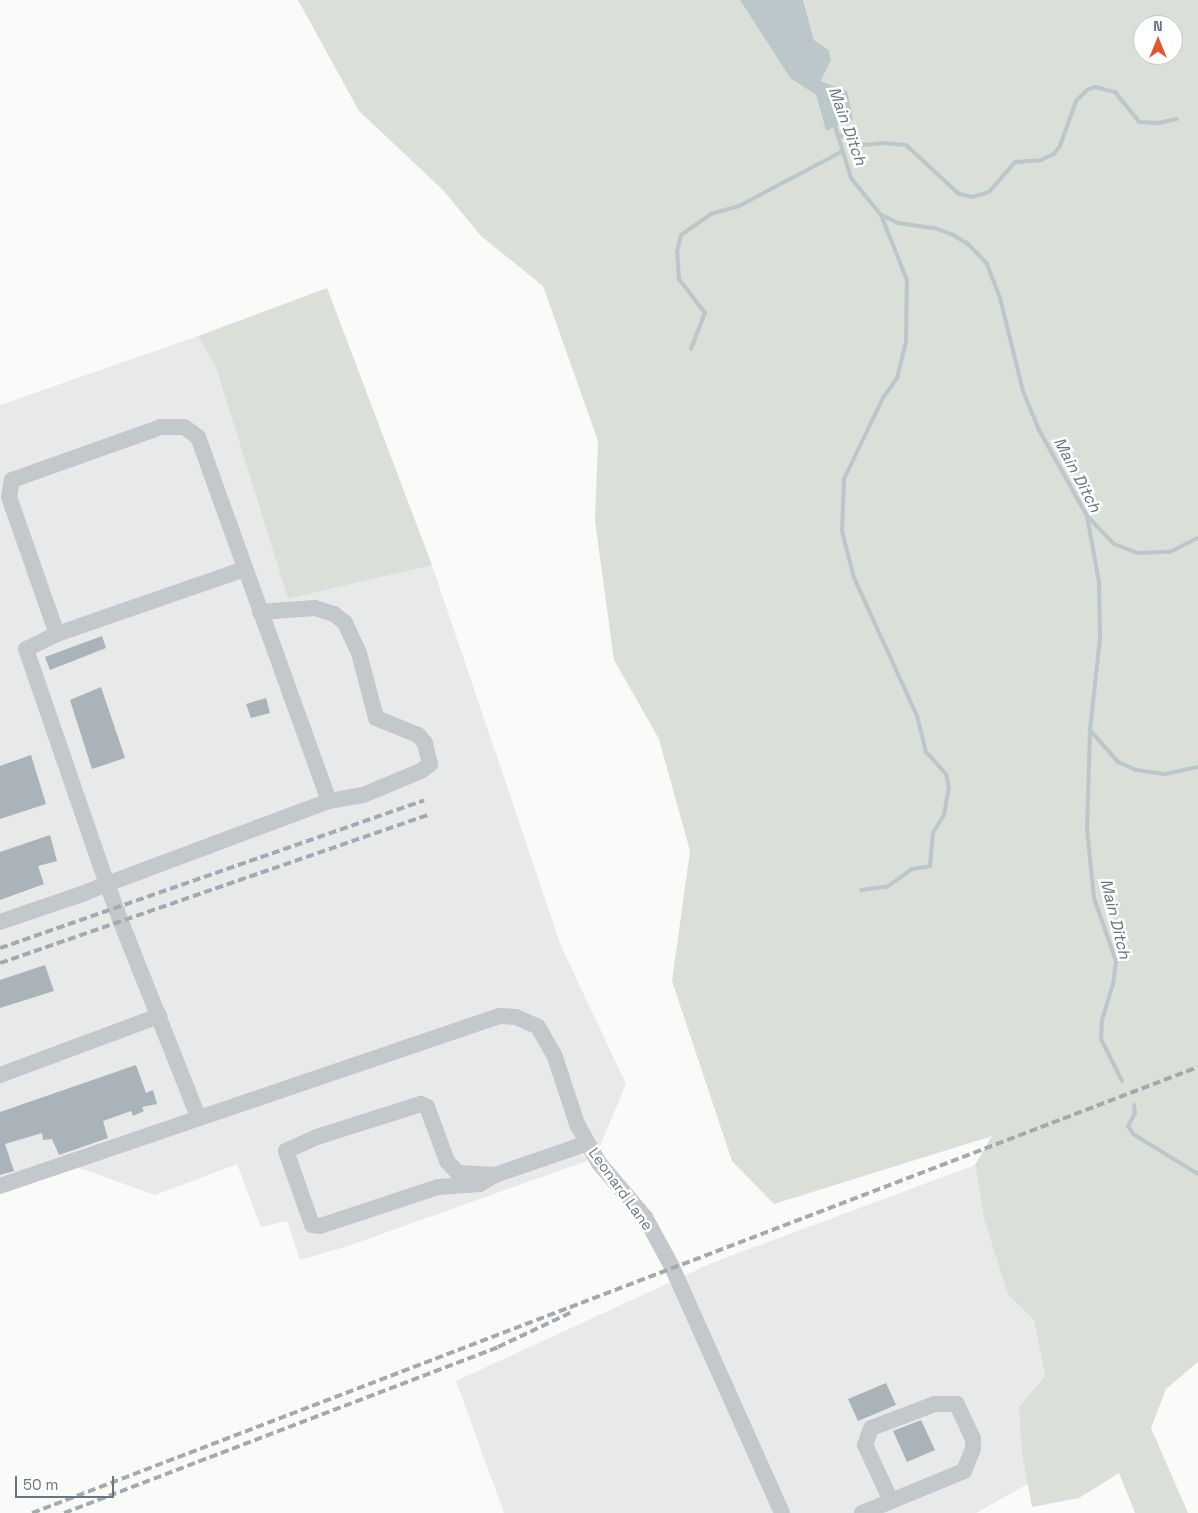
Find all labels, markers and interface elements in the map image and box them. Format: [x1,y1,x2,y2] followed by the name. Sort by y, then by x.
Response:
[1133,15,1183,65] north arrow
[1153,17,1163,35] text: N
[824,84,870,168] water label: Main Ditch
[1049,434,1105,516] water label: Main Ditch
[1096,877,1134,961] water label: Main Ditch
[585,1144,657,1234] street label: Leonard Lane
[18,1466,116,1498] scale bar
[23,1475,58,1494] text: 50 m

